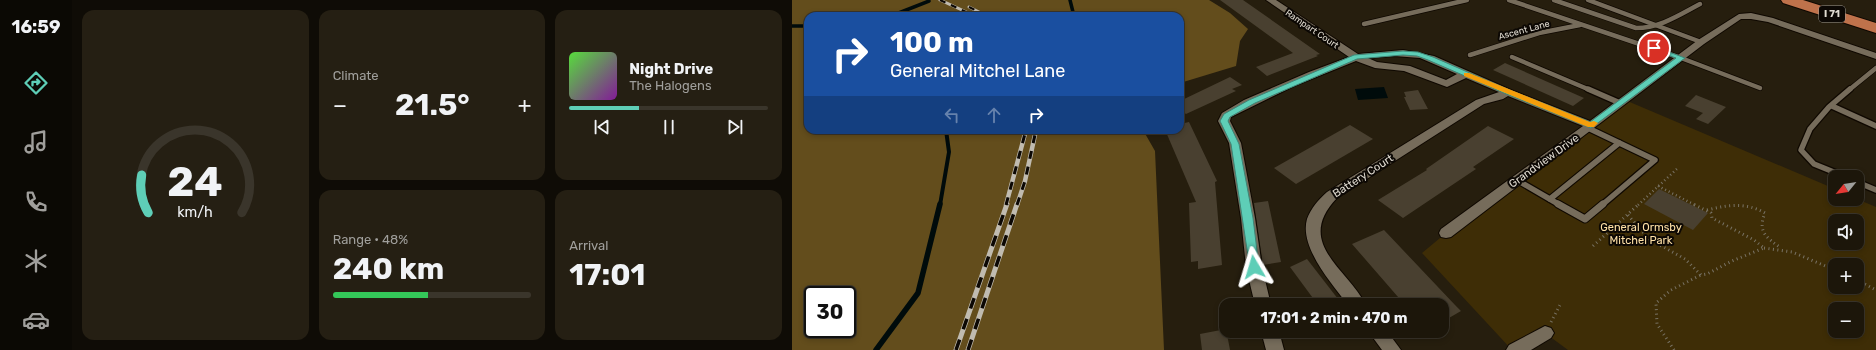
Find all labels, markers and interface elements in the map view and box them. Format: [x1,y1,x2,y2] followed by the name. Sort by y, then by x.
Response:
[1819,6,1845,22] road number: I 71
[1284,8,1341,51] street label: Rampart Court
[11,16,61,38] text: 16:59
[1497,18,1551,42] street label: Ascent Lane
[890,26,974,59] text: 100 m
[824,28,876,80] icon: right
[1637,31,1671,65] pin
[1643,37,1665,59] icon: arrive
[629,60,713,78] text: Night Drive
[890,60,1065,82] text: General Mitchel Lane
[333,68,379,83] text: Climate
[22,69,50,97] icon: directions
[629,78,712,93] text: The Halogens
[395,87,470,123] text: 21.5°
[333,92,347,119] text: −
[518,92,531,119] text: +
[941,104,963,126] icon: left
[983,104,1005,126] icon: ahead
[1025,104,1047,126] icon: right
[591,116,613,138] icon: previous
[658,116,680,138] icon: pause
[724,116,746,138] icon: next
[22,128,50,156] icon: music
[1506,131,1582,191] street label: Grandview Drive
[1330,151,1396,200] street label: Battery Court
[168,157,223,206] text: 24
[1828,170,1864,206] north arrow
[1828,170,1864,338] map controls
[22,188,50,216] icon: phone
[177,204,213,221] text: km/h
[1828,214,1864,250] button: sound
[1600,221,1682,247] park label: General Ormsby Mitchel Park
[333,232,408,247] text: Range · 48%
[569,238,608,253] text: Arrival
[1233,246,1275,288] position arrow
[22,247,50,275] icon: climate
[333,251,444,287] text: 240 km
[569,257,646,293] text: 17:01
[1828,258,1864,294] button: +
[804,286,856,338] speed limit sign: 30
[1828,302,1864,338] button: −
[22,306,50,334] icon: car
[1261,309,1408,327] text: 17:01 · 2 min · 470 m

